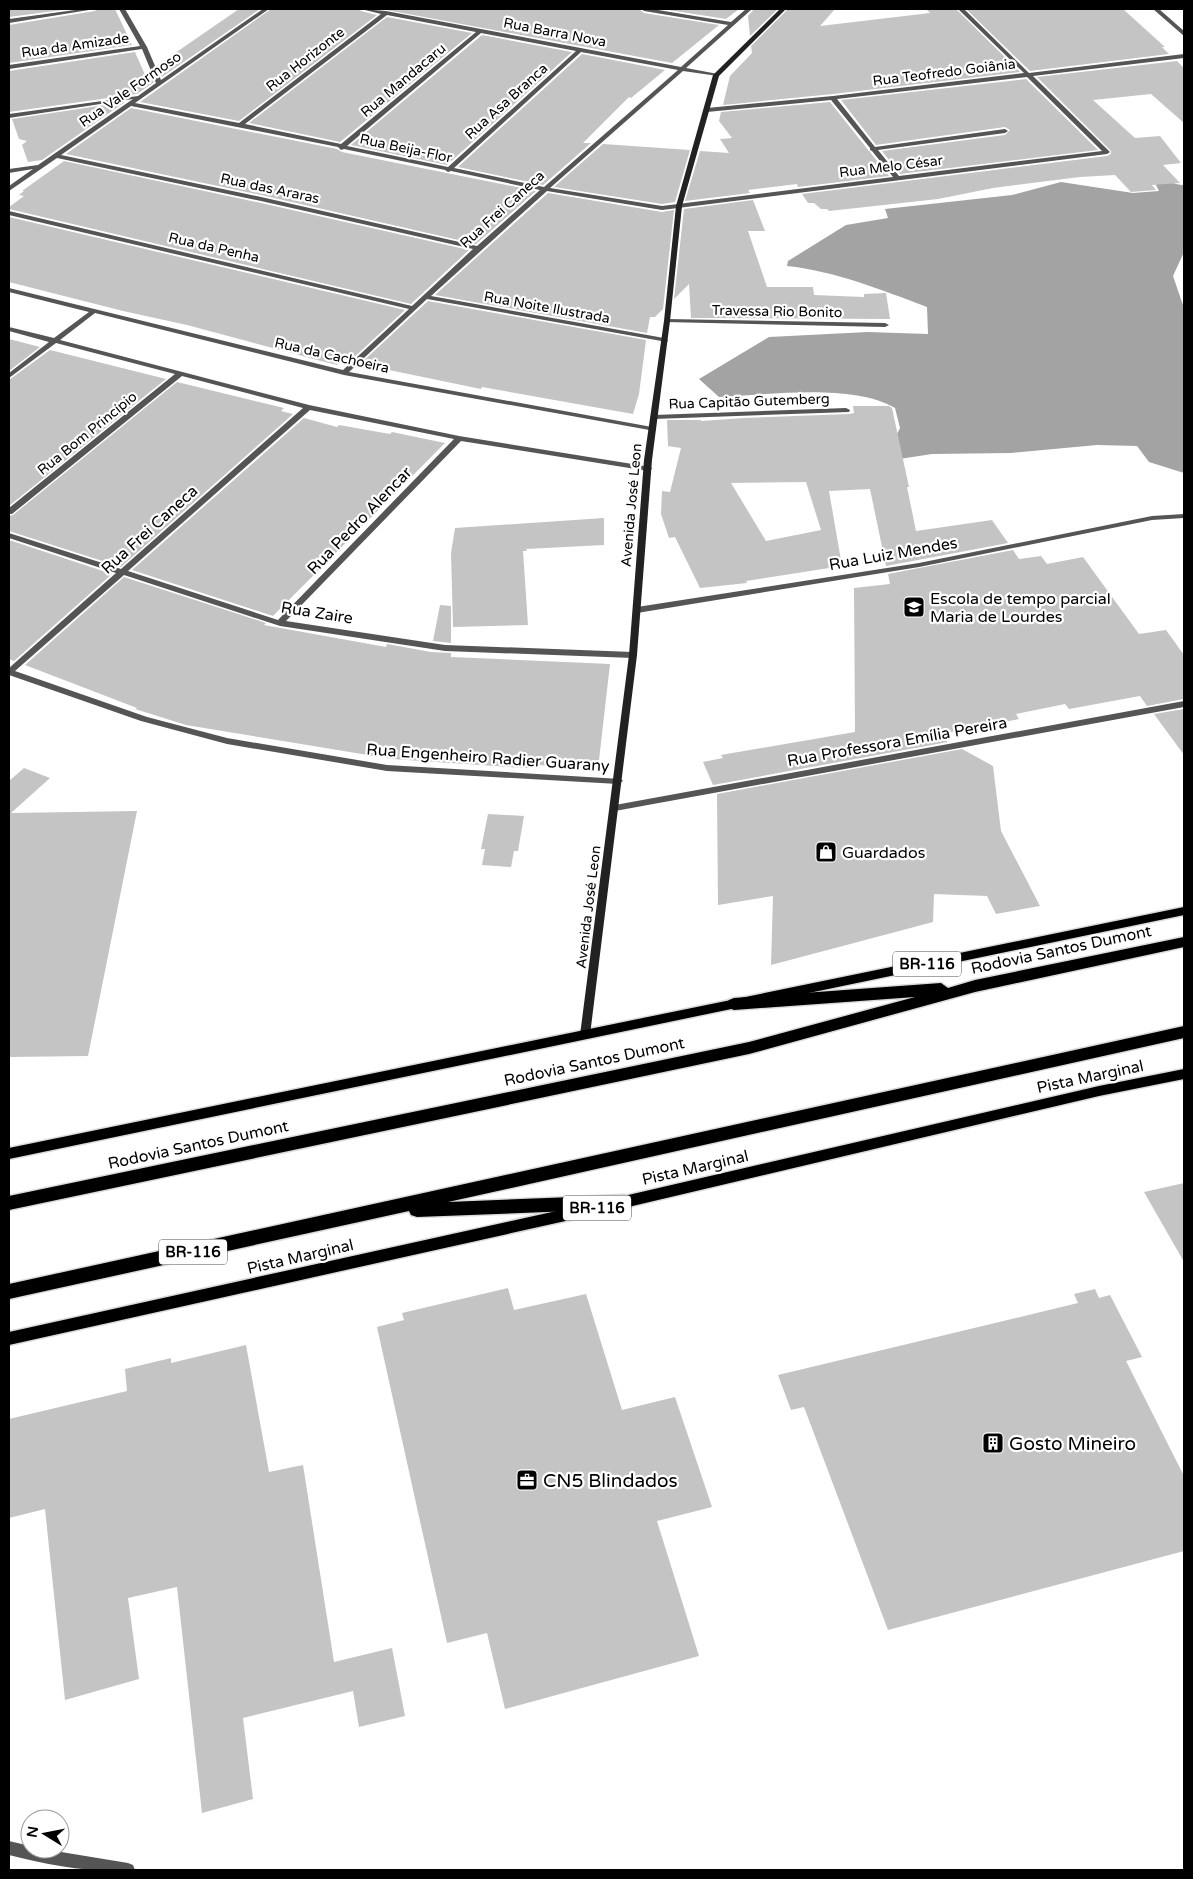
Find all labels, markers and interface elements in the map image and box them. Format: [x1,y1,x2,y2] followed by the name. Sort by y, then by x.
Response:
[502,14,608,51] street label: Rua Barra Nova
[263,23,348,95] street label: Rua Horizonte
[20,30,130,61] street label: Rua da Amizade
[357,40,449,121] street label: Rua Mandacaru
[76,48,184,131] street label: Rua Vale Formoso
[872,55,1016,90] street label: Rua Teofredo Goiânia
[461,60,551,143] street label: Rua Asa Branca
[358,130,454,167] street label: Rua Beija-Flor
[838,152,944,181] street label: Rua Melo César
[457,167,548,252] street label: Rua Frei Caneca
[219,170,321,207] street label: Rua das Araras
[167,229,261,266] street label: Rua da Penha
[483,288,611,327] street label: Rua Noite Ilustrada
[712,302,842,321] street label: Travessa Rio Bonito
[273,334,391,377] street label: Rua da Cachoeira
[34,388,140,479] street label: Rua Bom Princípio
[668,390,830,413] street label: Rua Capitão Gutemberg
[618,443,645,567] street label: Avenida José Leon
[303,462,417,579] street label: Rua Pedro Alencar
[97,481,202,578] street label: Rua Frei Caneca
[827,533,959,575] street label: Rua Luiz Mendes
[930,589,1111,627] place label: Escola de tempo parcial Maria de Lourdes
[902,595,926,619] school or university icon: Escola de tempo parcial Maria de Lourdes
[280,597,354,629] street label: Rua Zaire
[786,713,1009,771] street label: Rua Professora Emília Pereira
[366,740,611,776] street label: Rua Engenheiro Radier Guarany
[814,840,838,864] shop icon: Guardados
[842,843,925,863] place label: Guardados
[573,845,604,970] street label: Avenida José Leon
[969,921,1153,979] street label: Rodovia Santos Dumont
[893,952,961,976] road number: BR-116
[502,1033,686,1091] street label: Rodovia Santos Dumont
[1035,1056,1145,1098] street label: Pista Marginal
[106,1116,290,1174] street label: Rodovia Santos Dumont
[640,1146,750,1190] street label: Pista Marginal
[563,1196,631,1220] road number: BR-116
[245,1235,355,1279] street label: Pista Marginal
[159,1240,227,1264] road number: BR-116
[981,1431,1005,1455] building icon: Gosto Mineiro
[1009,1433,1136,1455] place label: Gosto Mineiro
[515,1468,539,1492] office icon: CN5 Blindados
[543,1470,678,1492] place label: CN5 Blindados
[20,1809,70,1859] north arrow
[23,1825,42,1839] text: N

